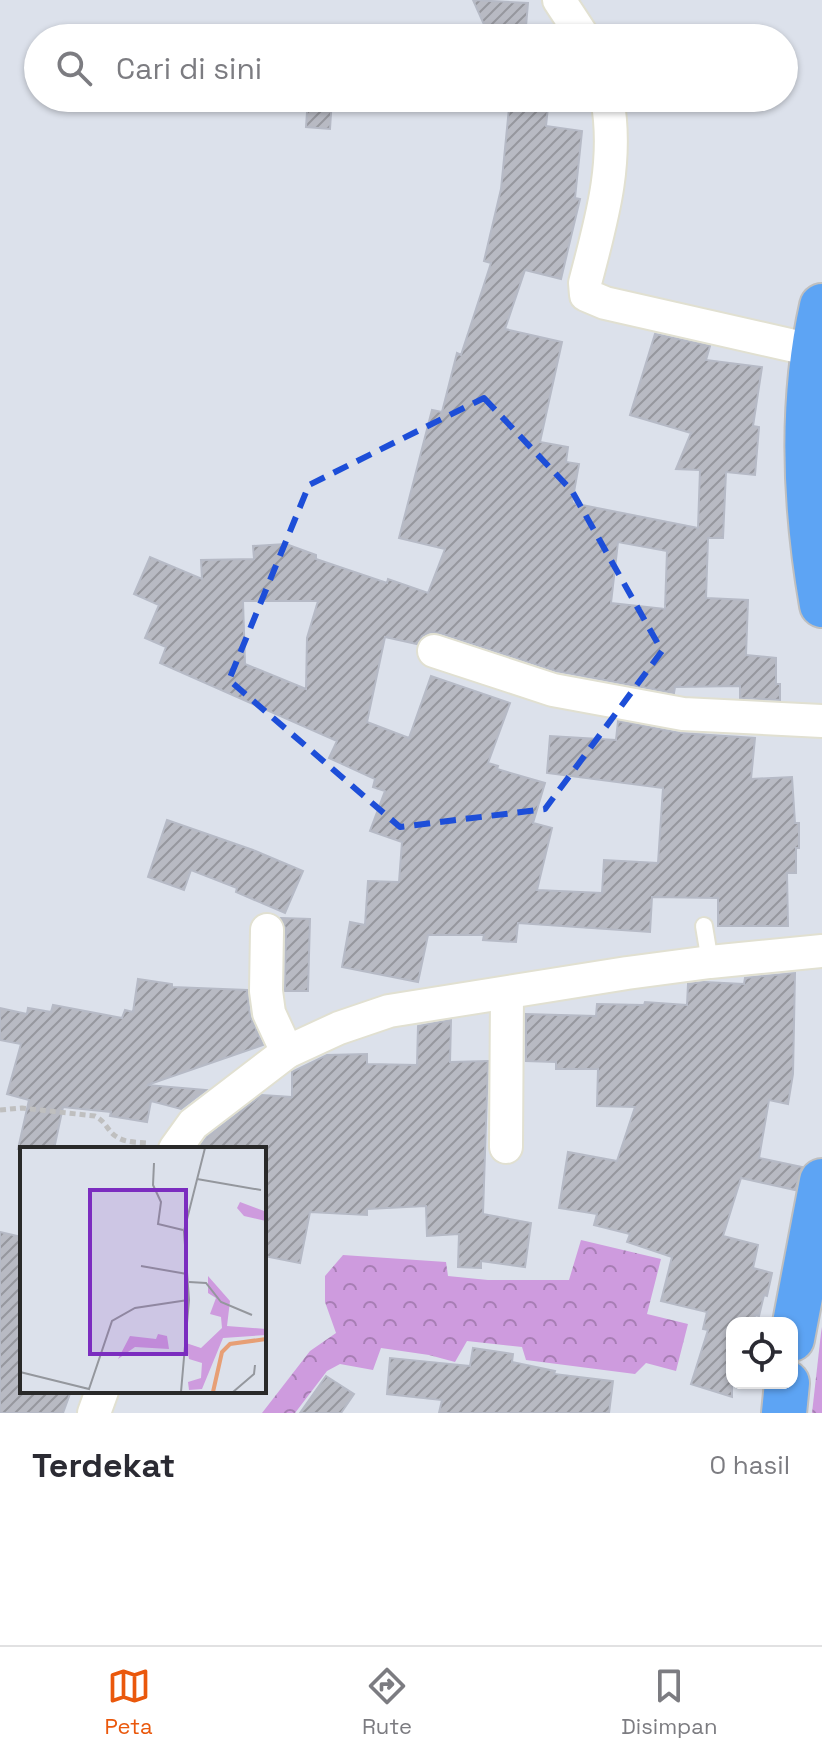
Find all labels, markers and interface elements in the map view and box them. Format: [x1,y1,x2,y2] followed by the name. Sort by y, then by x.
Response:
[24,24,798,112] search box
[52,46,96,90] icon: search
[116,49,262,88] text: Cari di sini
[20,1147,266,1393] inset map
[726,1317,798,1389] map controls
[726,1317,798,1389] button: locate
[32,1444,175,1487] text: Terdekat
[709,1448,790,1482] text: 0 hasil
[105,1664,153,1740] tab: Peta
[362,1664,412,1740] tab: Rute
[621,1664,717,1740] tab: Disimpan

